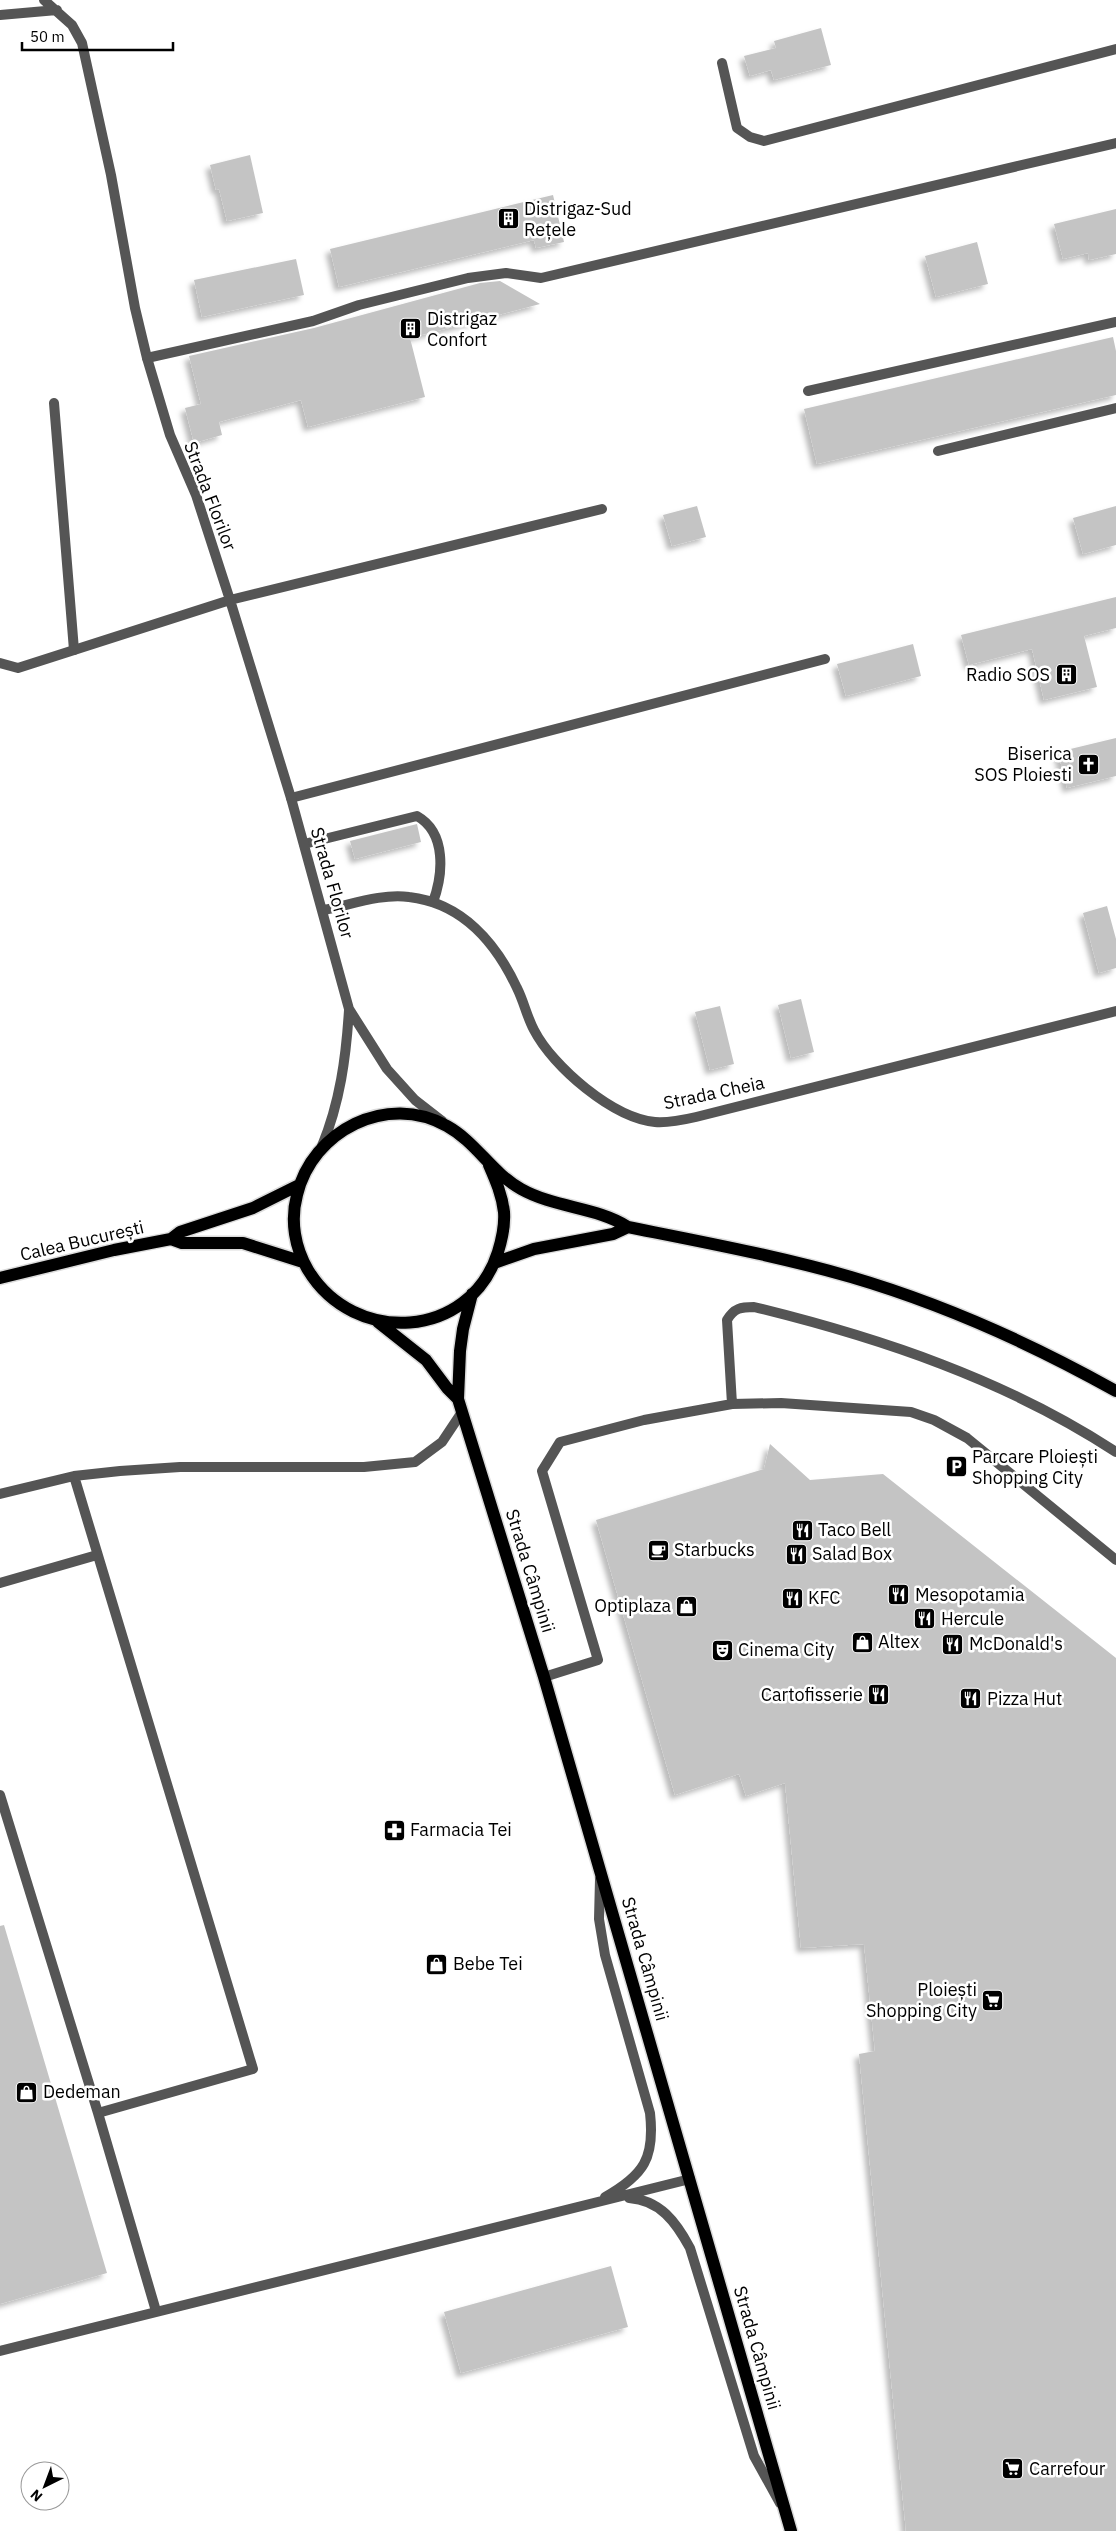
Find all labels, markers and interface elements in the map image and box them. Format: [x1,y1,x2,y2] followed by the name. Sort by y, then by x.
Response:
[22,20,174,52] scale bar
[30,27,65,46] text: 50 m
[524,197,632,241] place label: Distrigaz-Sud Rețele
[496,207,520,231] building icon: Distrigaz-Sud Rețele
[427,307,497,351] place label: Distrigaz Confort
[399,317,423,341] building icon: Distrigaz Confort
[179,438,242,554] street label: Strada Florilor
[966,663,1050,686] place label: Radio SOS
[1054,663,1078,687] building icon: Radio SOS
[974,742,1072,786] place label: Biserica SOS Ploiesti
[1076,752,1100,776] church icon: Biserica SOS Ploiesti
[306,824,359,942] street label: Strada Florilor
[661,1071,767,1114] street label: Strada Cheia
[18,1215,146,1266] street label: Calea București
[972,1445,1098,1489] place label: Parcare Ploiești Shopping City
[944,1455,968,1479] parking icon: Parcare Ploiești Shopping City
[501,1506,560,1635] street label: Strada Câmpinii
[790,1518,814,1542] restaurant icon: Taco Bell
[818,1518,891,1541] place label: Taco Bell
[646,1538,670,1562] cafe icon: Starbucks
[674,1538,755,1561] place label: Starbucks
[784,1542,808,1566] restaurant icon: Salad Box
[812,1542,892,1565] place label: Salad Box
[887,1583,911,1607] restaurant icon: Mesopotamia
[915,1583,1025,1606] place label: Mesopotamia
[780,1586,804,1610] restaurant icon: KFC
[808,1586,840,1609] place label: KFC
[594,1594,671,1617] place label: Optiplaza
[675,1594,699,1618] shop icon: Optiplaza
[913,1607,937,1631] restaurant icon: Hercule
[941,1607,1004,1630] place label: Hercule
[850,1630,874,1654] shop icon: Altex
[878,1630,919,1653] place label: Altex
[941,1632,965,1656] restaurant icon: McDonald's
[969,1632,1063,1655] place label: McDonald's
[710,1638,734,1662] theatre icon: Cinema City
[738,1638,834,1661] place label: Cinema City
[761,1683,863,1706] place label: Cartofisserie
[867,1683,891,1707] restaurant icon: Cartofisserie
[959,1687,983,1711] restaurant icon: Pizza Hut
[987,1687,1062,1710] place label: Pizza Hut
[382,1818,406,1842] pharmacy icon: Farmacia Tei
[410,1818,512,1841] place label: Farmacia Tei
[617,1894,674,2024] street label: Strada Câmpinii
[425,1952,449,1976] shop icon: Bebe Tei
[453,1952,523,1975] place label: Bebe Tei
[866,1978,977,2022] place label: Ploiești Shopping City
[981,1988,1005,2012] supermarket icon: Ploiești Shopping City
[15,2080,39,2104] shop icon: Dedeman
[43,2080,121,2103] place label: Dedeman
[729,2283,786,2413] street label: Strada Câmpinii
[1001,2457,1025,2481] supermarket icon: Carrefour
[1029,2457,1106,2480] place label: Carrefour
[20,2461,70,2511] north arrow
[27,2486,46,2506] text: N

